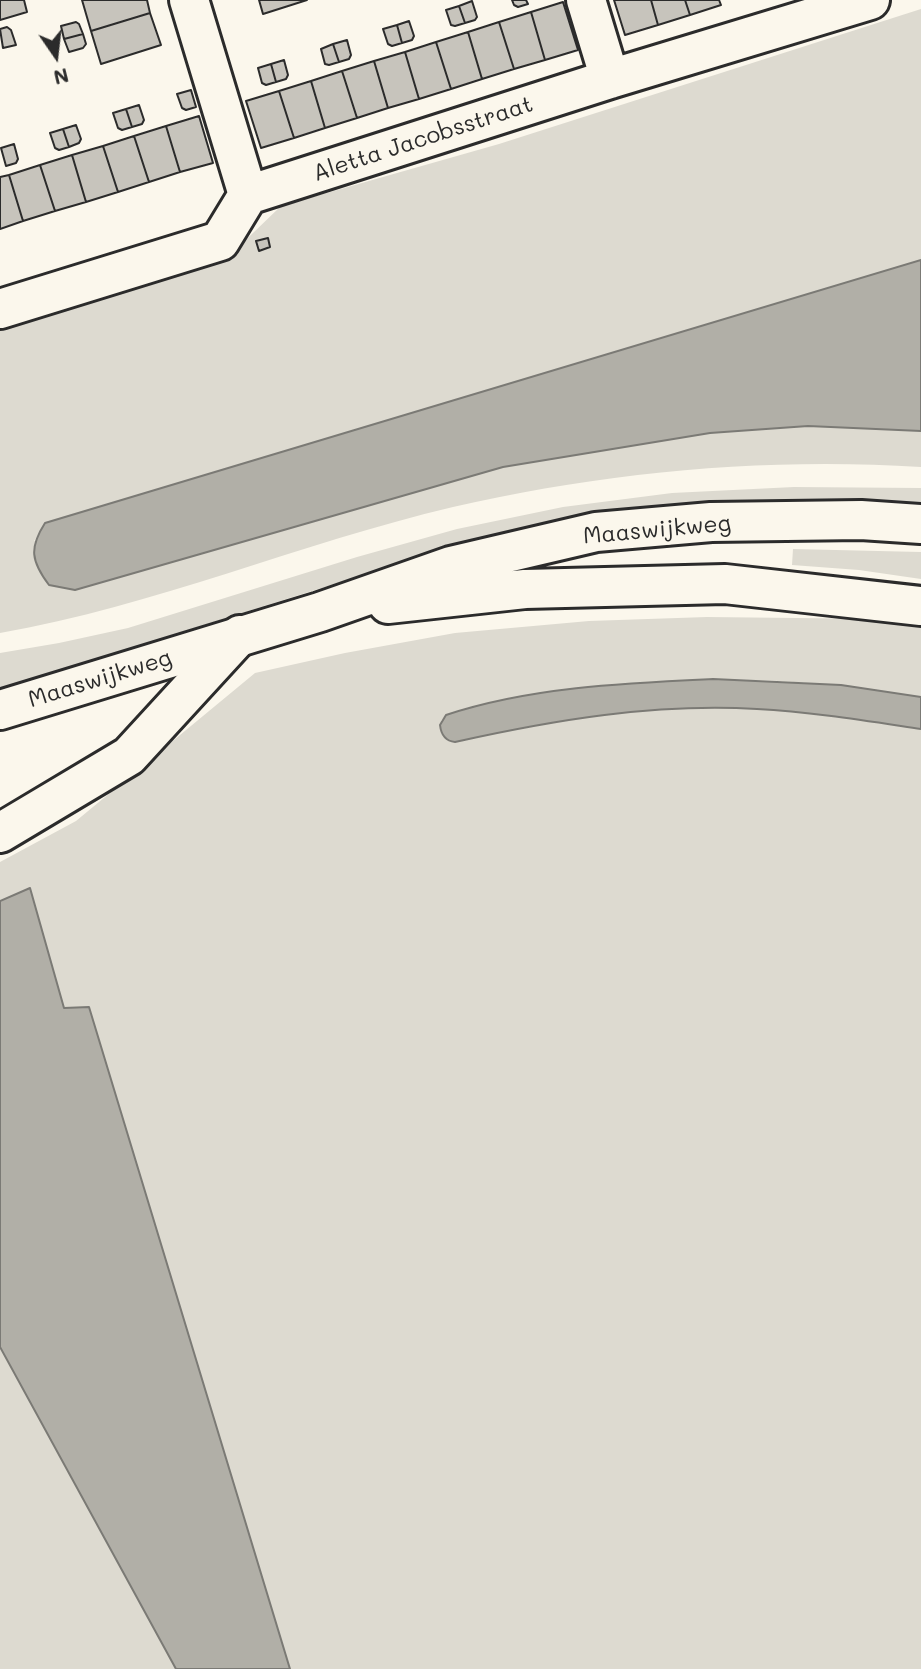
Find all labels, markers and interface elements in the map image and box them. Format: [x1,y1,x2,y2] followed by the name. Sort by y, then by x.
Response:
[21,21,91,91] north arrow
[51,63,71,91] text: N
[310,90,536,188] street label: Aletta Jacobsstraat
[582,510,732,550] street label: Maaswijkweg
[25,644,175,714] street label: Maaswijkweg

